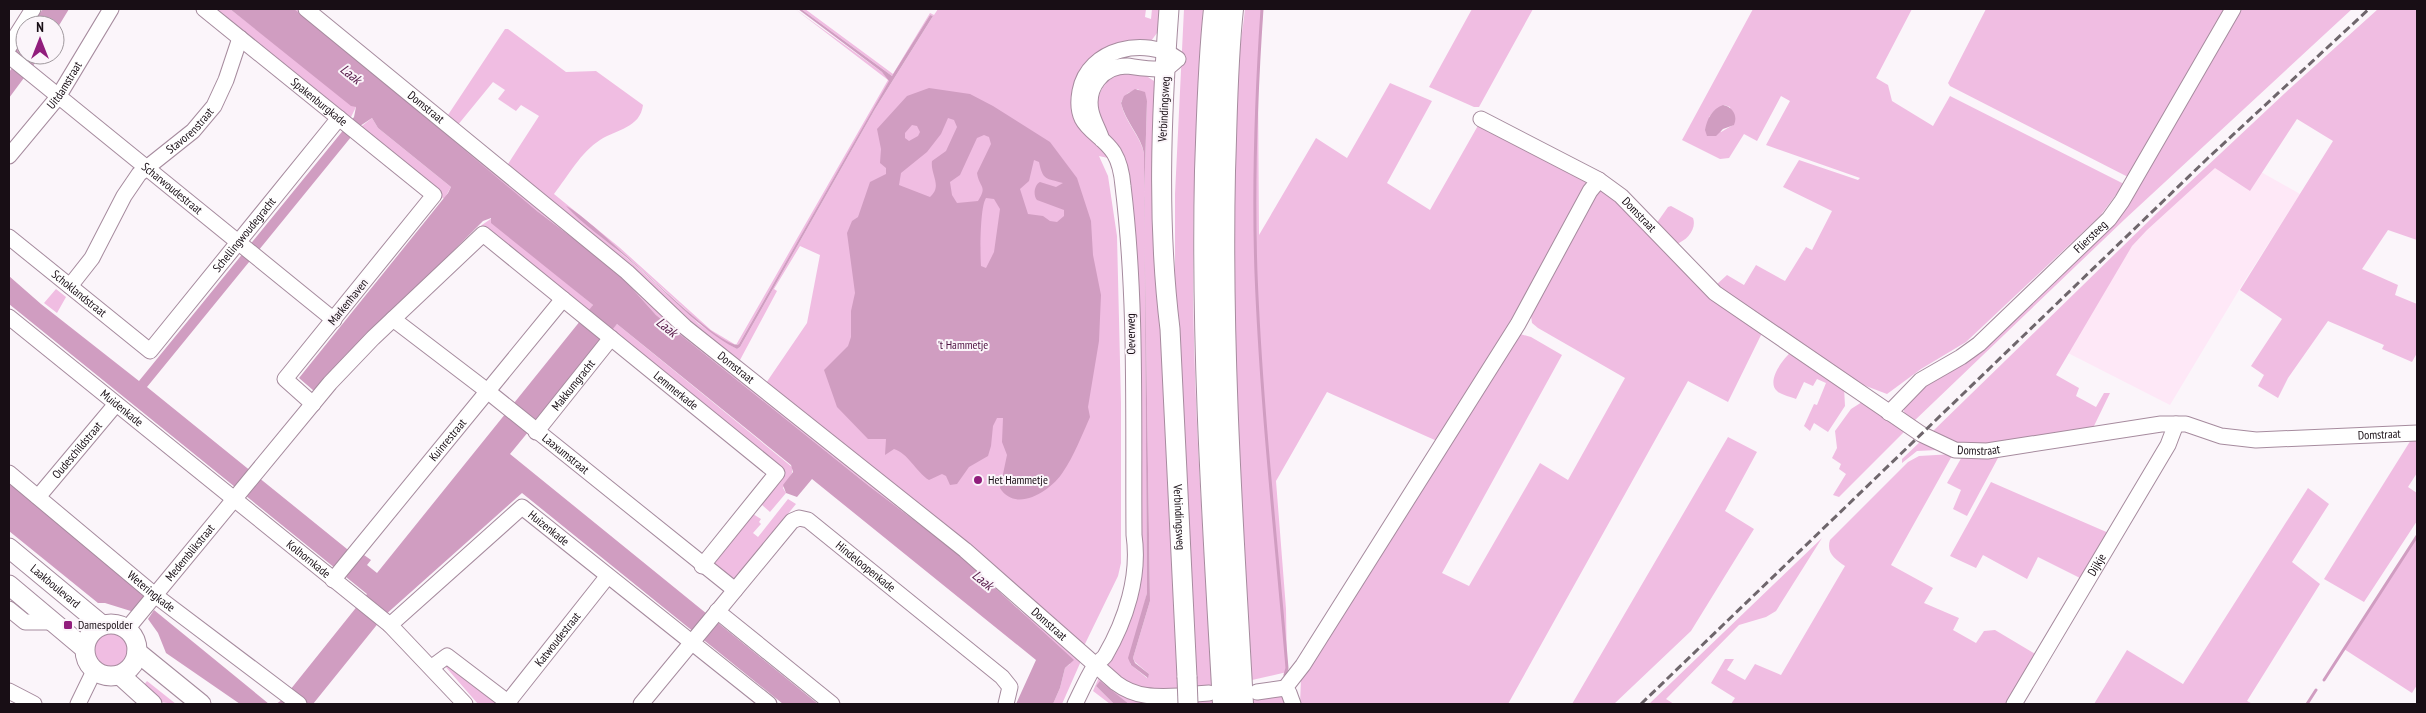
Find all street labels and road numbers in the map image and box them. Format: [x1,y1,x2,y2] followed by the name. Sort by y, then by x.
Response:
[43,58,85,112] street label: Uitdamstraat
[288,74,351,129] street label: Spakenburgkade
[1154,76,1173,143] street label: Verbindingsweg
[405,87,448,127] street label: Domstraat
[163,104,217,157] street label: Stavorenstraat
[139,159,206,218] street label: Scharwoudestraat
[209,193,279,275] street label: Schellingwoudegracht
[1619,194,1660,235] street label: Domstraat
[2070,217,2110,256] street label: Fliersteeg
[49,267,110,320] street label: Schoklandstraat
[324,275,371,328] street label: Markenhaven
[1123,313,1138,355] street label: Oeverweg
[715,348,758,387] street label: Domstraat
[548,356,598,413] street label: Makkumgracht
[651,368,701,413] street label: Lemmerkade
[98,386,146,430] street label: Muidenkade
[425,415,470,464] street label: Kuinrestraat
[49,418,105,482] street label: Oudeschildstraat
[2357,426,2402,443] street label: Domstraat
[539,430,593,477] street label: Laaxumstraat
[1957,441,2002,458] street label: Domstraat
[1171,483,1189,550] street label: Verbindingsweg
[525,507,572,549] street label: Huizenkade
[162,520,218,584] street label: Medemblikstraat
[284,536,334,581] street label: Kolhornkade
[833,537,899,595] street label: Hindeloopenkade
[2084,550,2109,579] street label: Dijkje
[28,561,84,611] street label: Laakboulevard
[125,567,178,615] street label: Weteringkade
[1028,604,1071,644] street label: Domstraat
[531,608,584,669] street label: Katwoudestraat

